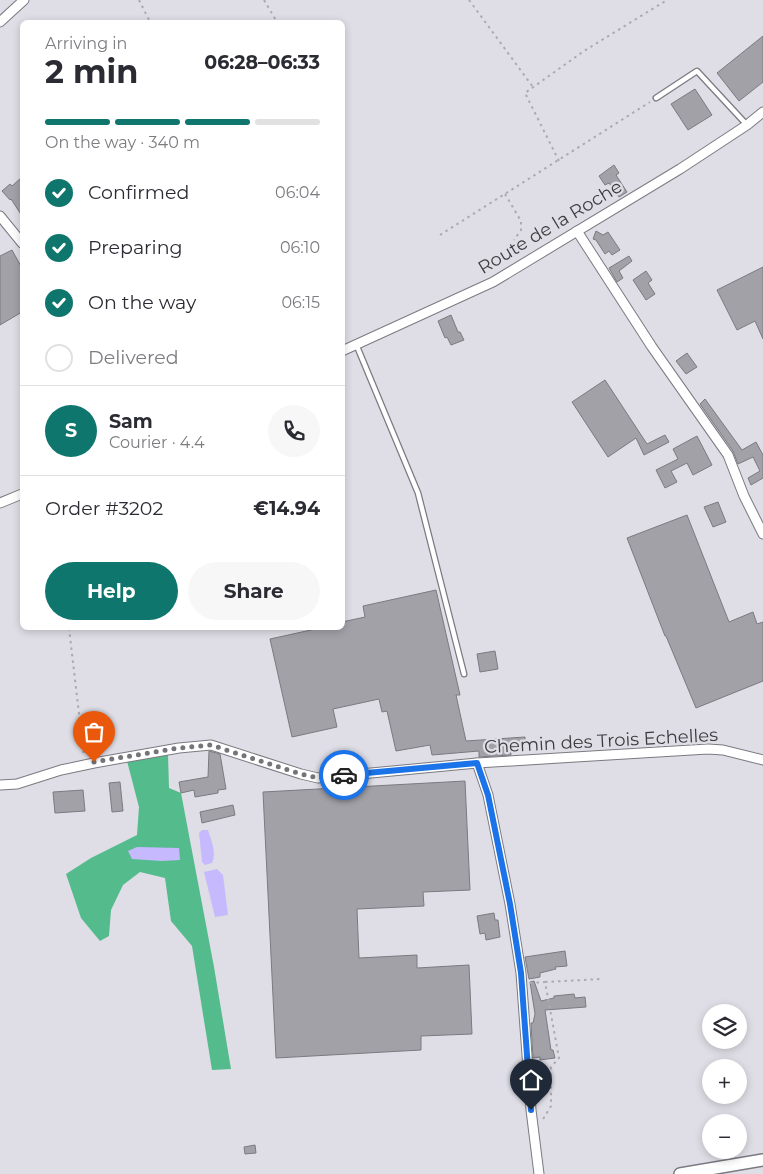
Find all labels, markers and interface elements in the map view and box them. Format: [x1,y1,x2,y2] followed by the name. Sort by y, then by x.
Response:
[45,34,127,53] text: Arriving in
[204,51,320,74] text: 06:28–06:33
[45,52,138,91] text: 2 min
[45,133,200,152] text: On the way · 340 m
[474,175,626,279] street label: Route de la Roche
[45,179,73,207] icon: check
[88,181,189,204] text: Confirmed
[275,183,320,202] text: 06:04
[45,234,73,262] icon: check
[88,236,183,259] text: Preparing
[280,238,320,257] text: 06:10
[45,289,73,317] icon: check
[88,291,196,314] text: On the way
[281,293,320,312] text: 06:15
[88,346,179,369] text: Delivered
[268,405,320,457] button: phone
[109,410,153,433] text: Sam
[65,419,77,442] text: S
[109,433,205,452] text: Courier · 4.4
[45,497,163,520] text: Order #3202
[253,497,320,520] text: €14.94
[45,562,178,620] button: Help
[188,562,320,620] button: Share
[73,711,115,762] pin
[80,718,108,746] icon: bag
[483,724,719,758] street label: Chemin des Trois Echelles
[319,750,369,800] courier
[330,761,358,789] icon: car
[702,1004,747,1159] map controls
[702,1004,747,1049] button: layers
[510,1059,552,1110] pin
[702,1059,747,1104] button: +
[517,1066,545,1094] icon: home
[702,1114,747,1159] button: −

